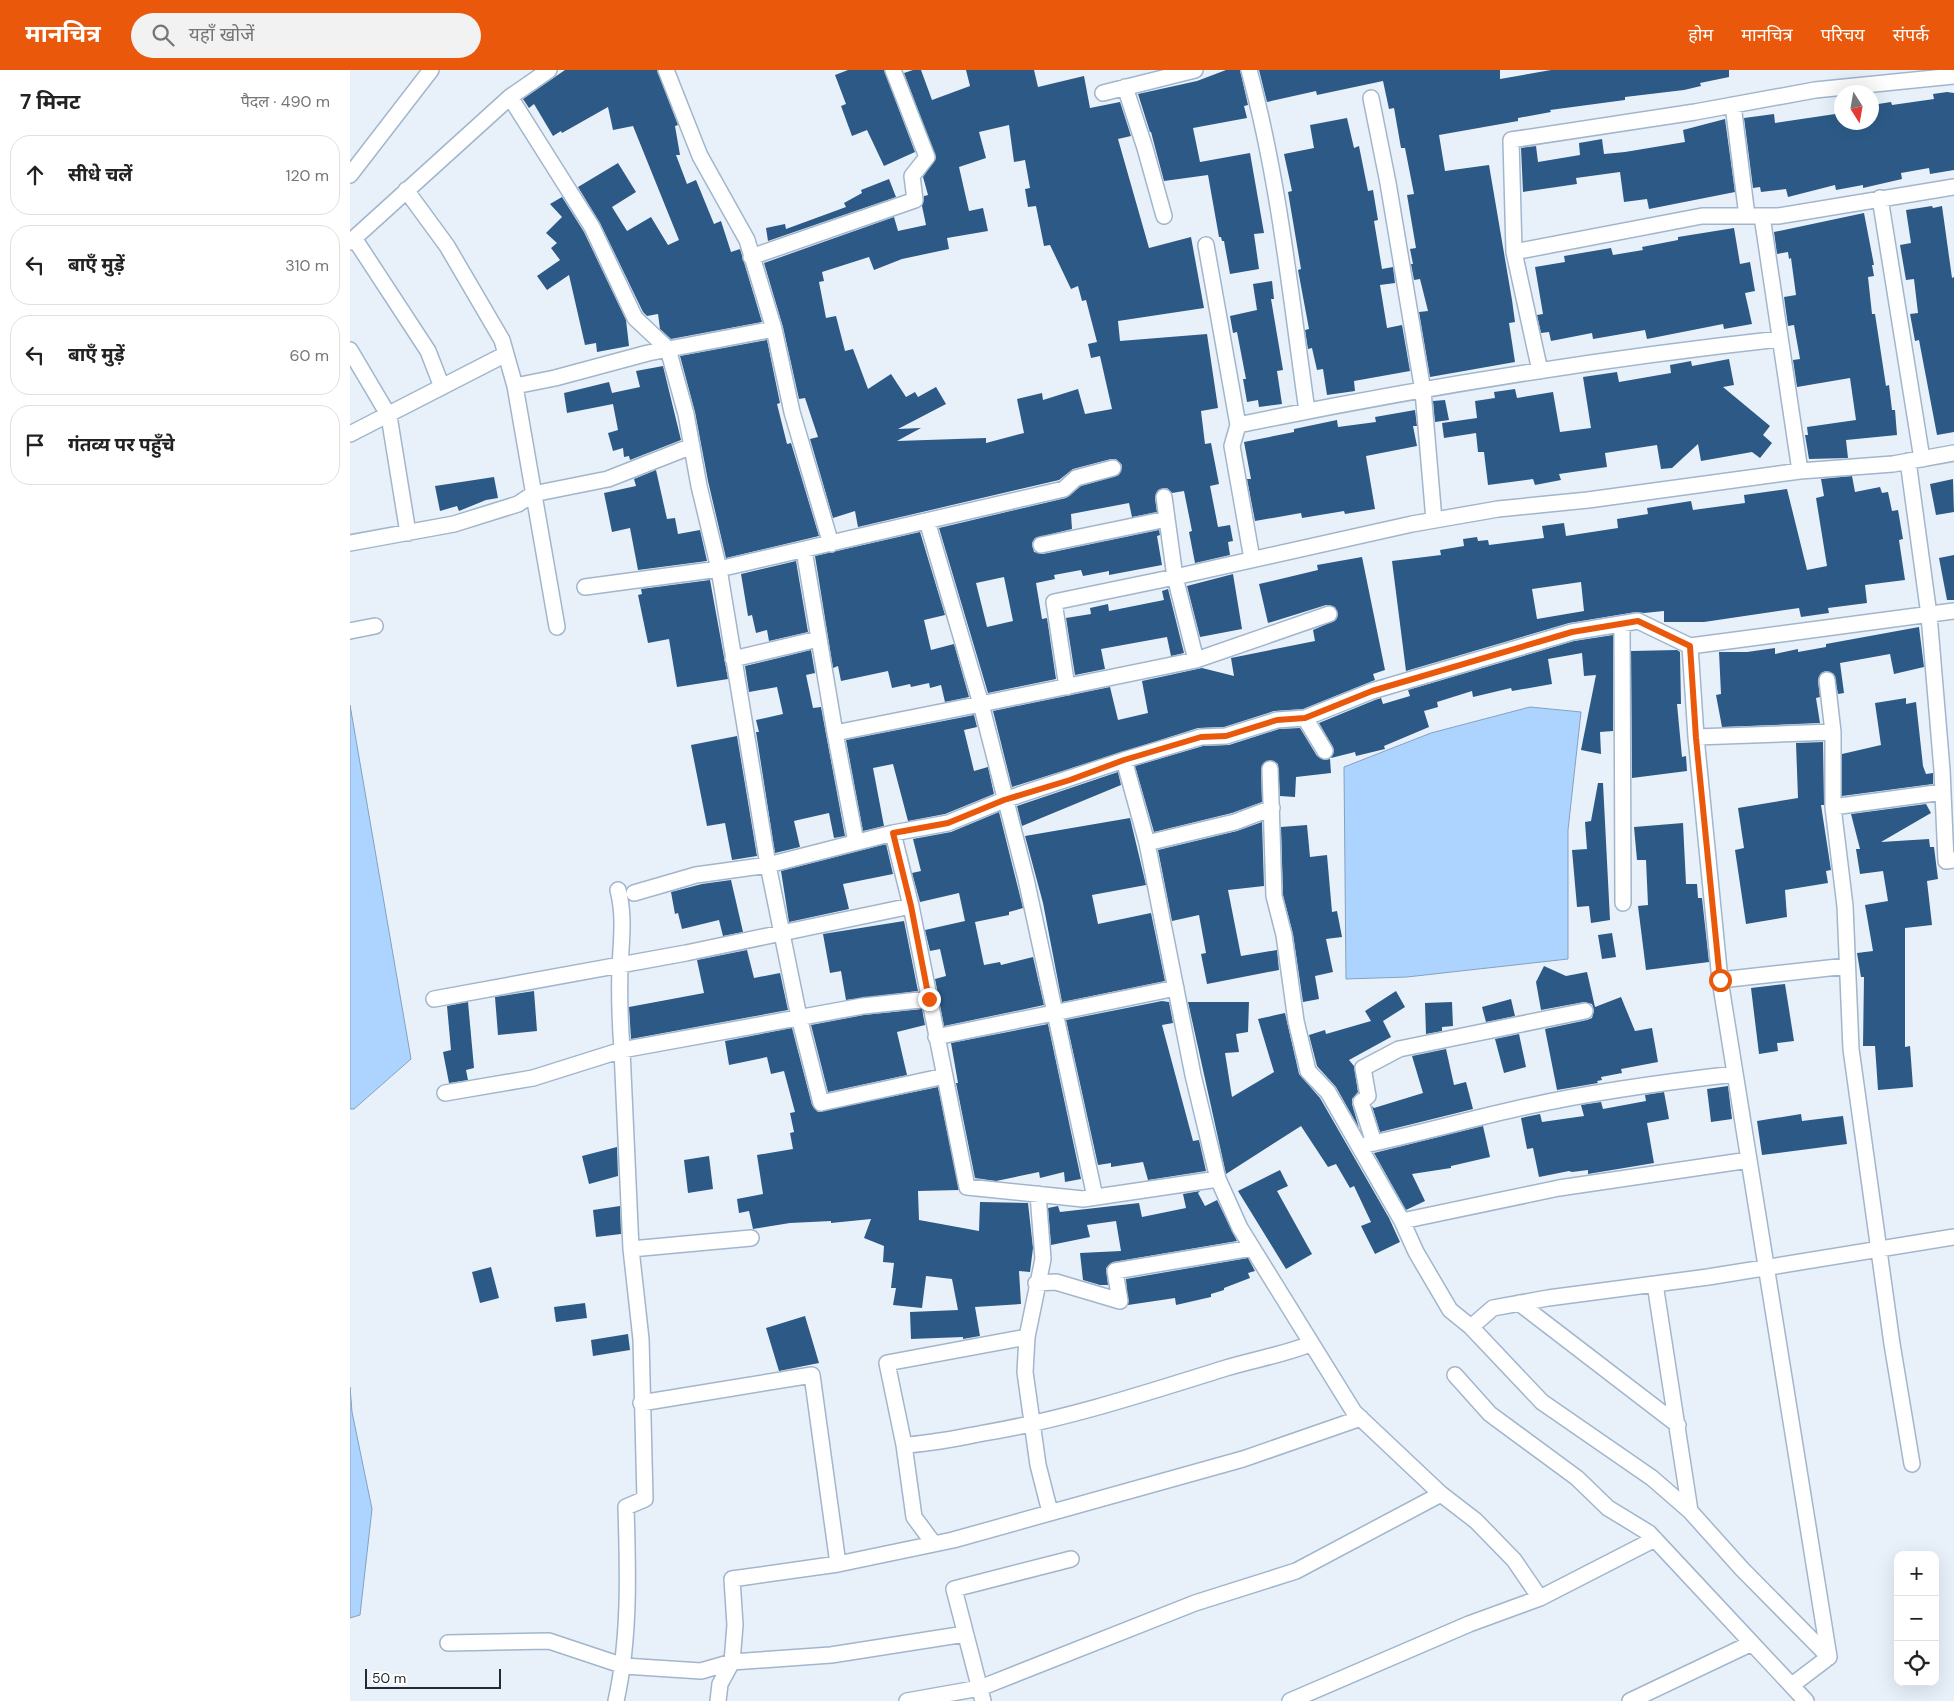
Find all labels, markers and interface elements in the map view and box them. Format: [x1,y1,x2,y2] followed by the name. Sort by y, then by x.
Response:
[131,13,481,58] search box
[25,18,101,49] text: मानचित्र
[149,21,177,49] icon: search
[189,22,254,47] text: यहाँ खोजें
[1688,23,1713,47] text: होम
[1741,23,1793,47] text: मानचित्र
[1821,23,1865,47] text: परिचय
[1893,23,1929,47] text: संपर्क
[1834,85,1879,130] north arrow
[20,88,80,116] text: 7 मिनट
[241,91,330,112] text: पैदल · 490 m
[21,161,49,189] icon: ahead
[68,162,132,187] text: सीधे चलें
[285,165,329,186] text: 120 m
[21,251,49,279] icon: left
[68,252,125,277] text: बाएँ मुड़ें
[285,255,329,276] text: 310 m
[21,341,49,369] icon: left
[68,342,125,367] text: बाएँ मुड़ें
[289,345,329,366] text: 60 m
[21,431,49,459] icon: arrive
[68,432,175,457] text: गंतव्य पर पहुँचे
[1709,969,1732,992] route start
[918,988,941,1011] route end
[1894,1551,1939,1686] map controls
[1894,1551,1939,1596] button: +
[1894,1596,1939,1641] button: −
[1894,1641,1939,1686] button: locate
[365,1666,501,1689] scale bar
[372,1669,406,1687] text: 50 m

